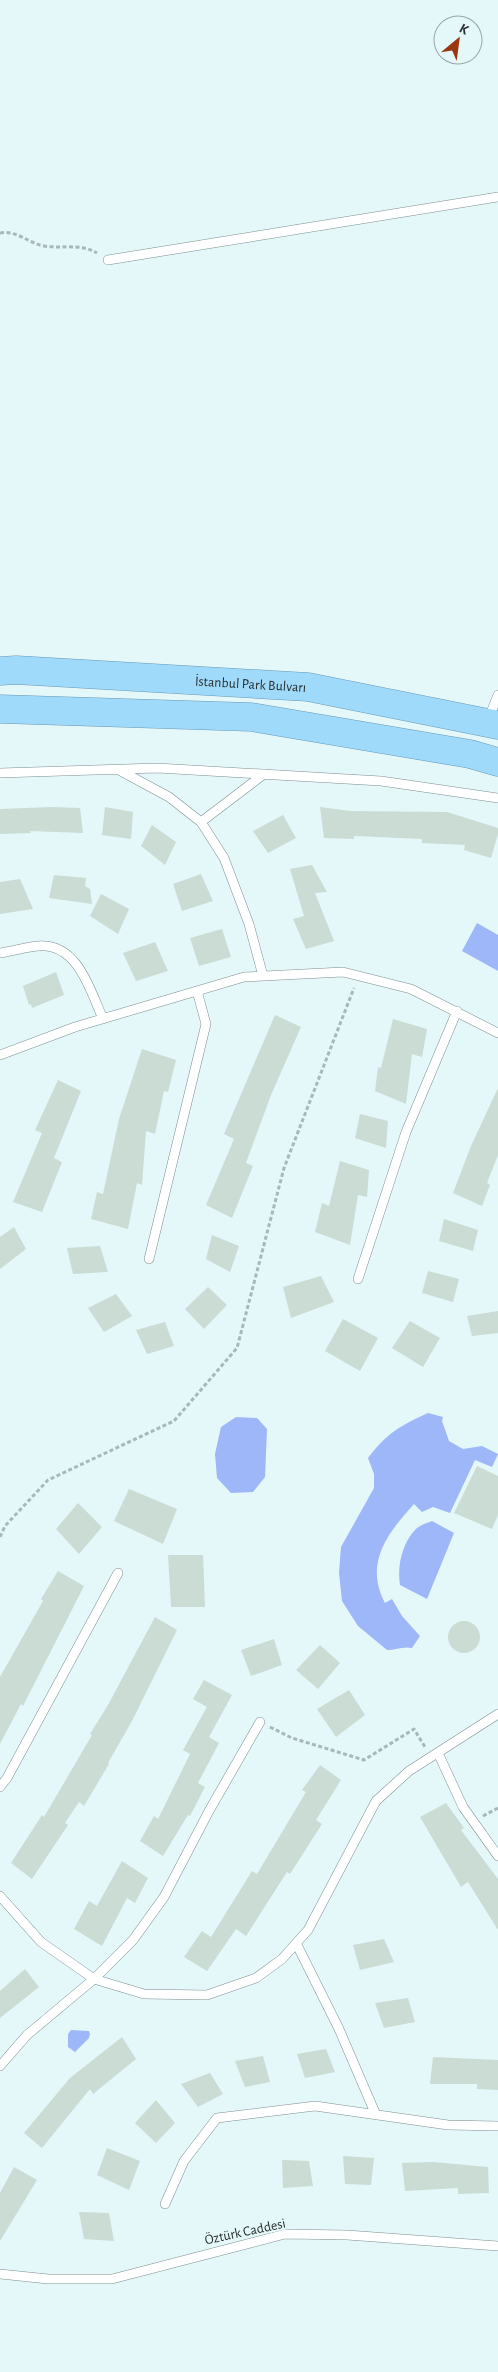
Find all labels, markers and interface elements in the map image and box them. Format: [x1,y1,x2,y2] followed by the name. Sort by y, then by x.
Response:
[433,15,483,65] north arrow
[457,21,472,38] text: K
[194,671,307,695] street label: İstanbul Park Bulvarı
[203,2214,287,2247] street label: Öztürk Caddesi

